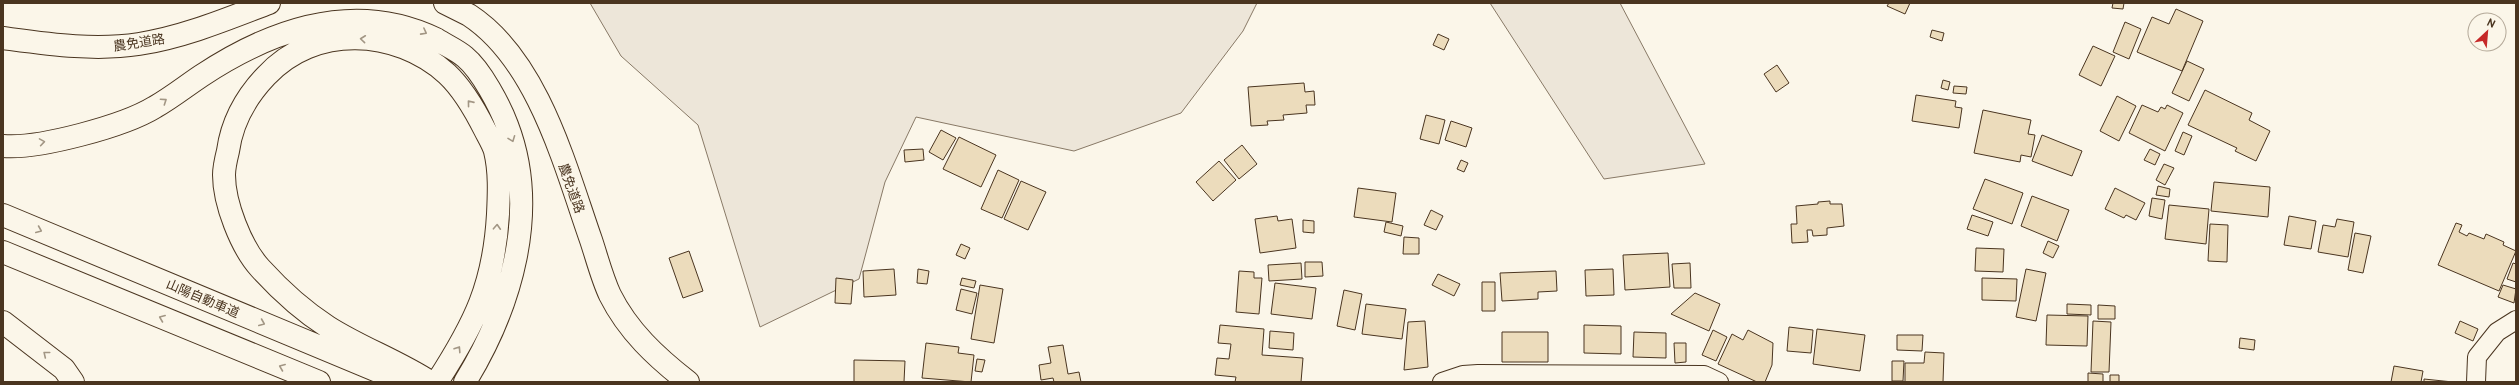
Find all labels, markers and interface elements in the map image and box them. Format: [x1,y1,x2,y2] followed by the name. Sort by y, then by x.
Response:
[2467,12,2507,52] north arrow
[2484,16,2498,32] text: N
[420,28,427,35] one-way arrow
[112,32,166,56] street label: 農免道路
[360,34,366,43] one-way arrow
[160,98,167,106] one-way arrow
[468,101,475,108] one-way arrow
[508,136,516,143] one-way arrow
[39,138,45,147] one-way arrow
[554,162,587,216] street label: 農免道路
[493,224,502,230] one-way arrow
[35,225,42,233] one-way arrow
[163,277,241,322] street label: 山陽自動車道
[159,314,166,322] one-way arrow
[258,318,266,326] one-way arrow
[454,346,461,353] one-way arrow
[44,352,51,359] one-way arrow
[279,364,286,372] one-way arrow

